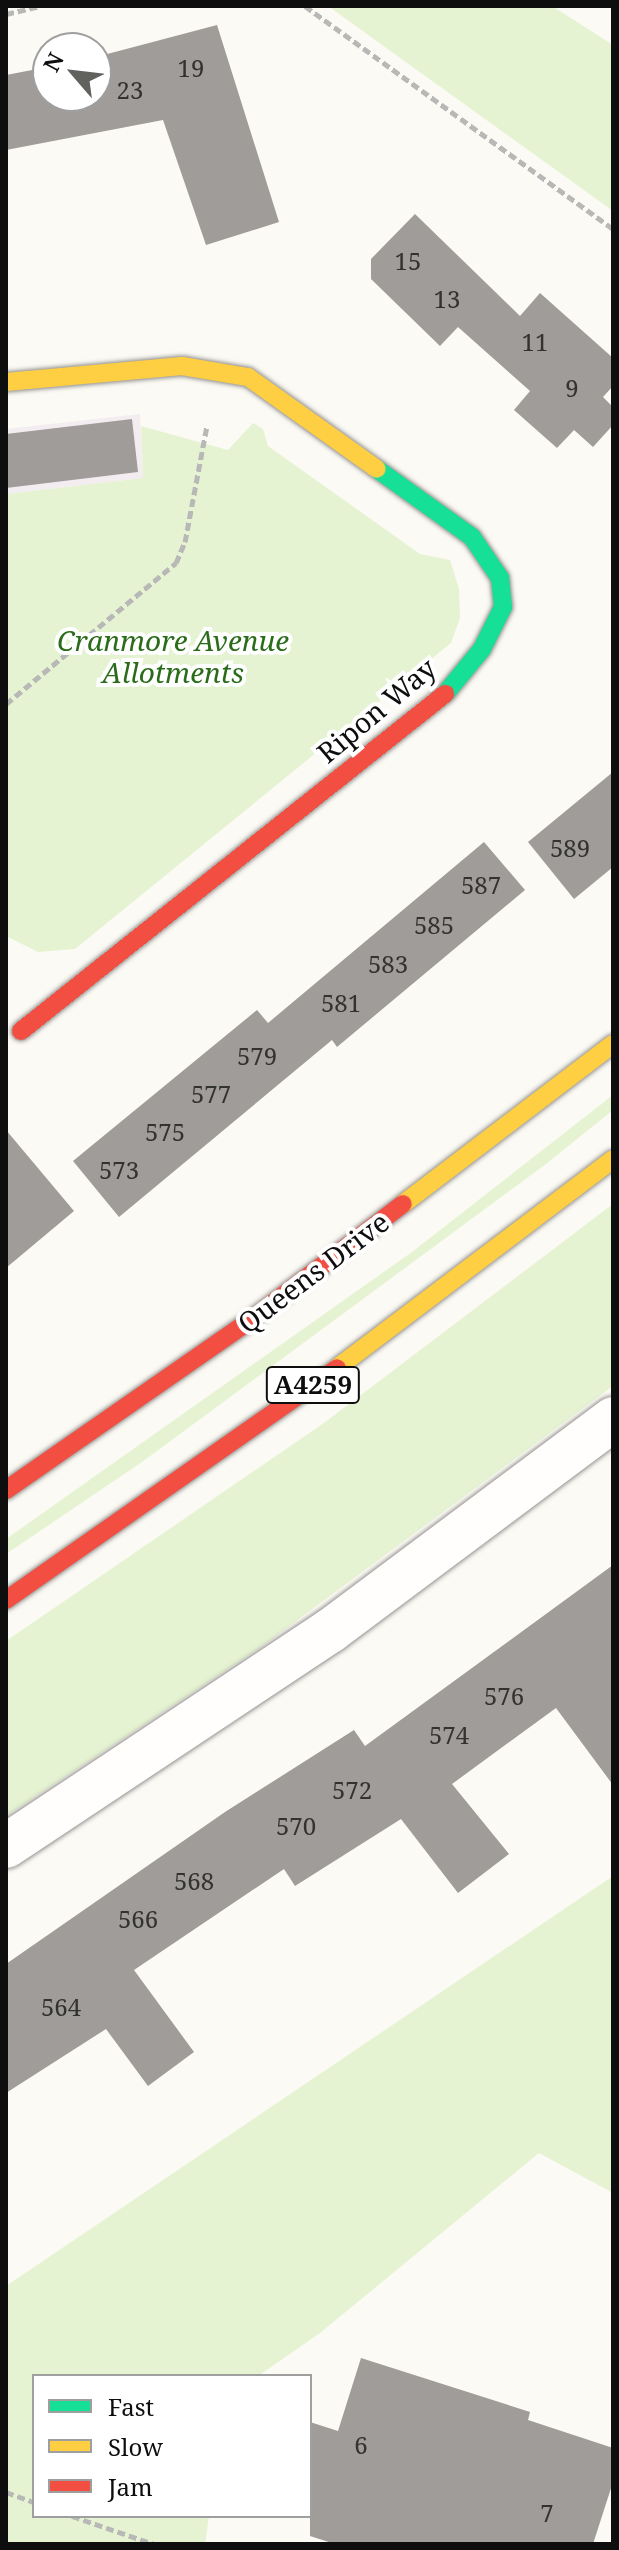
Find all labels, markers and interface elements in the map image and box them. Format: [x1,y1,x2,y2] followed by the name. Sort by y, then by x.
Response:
[32,32,112,112] north arrow
[35,47,70,76] text: N
[178,54,204,82] house number: 19
[117,76,143,104] house number: 23
[395,247,421,275] house number: 15
[434,285,460,313] house number: 13
[522,328,548,356] house number: 11
[565,374,579,402] house number: 9
[57,623,289,689] park label: Cranmore Avenue Allotments
[310,651,442,769] street label: Ripon Way
[550,834,590,862] house number: 589
[461,871,501,899] house number: 587
[414,911,454,939] house number: 585
[368,950,408,978] house number: 583
[321,989,361,1017] house number: 581
[237,1042,277,1070] house number: 579
[191,1080,231,1108] house number: 577
[145,1118,185,1146] house number: 575
[99,1156,139,1184] house number: 573
[231,1204,395,1340] street label: Queens Drive
[265,1363,361,1407] road number: A4259
[484,1682,524,1710] house number: 576
[429,1721,469,1749] house number: 574
[332,1776,372,1804] house number: 572
[276,1812,316,1840] house number: 570
[174,1867,214,1895] house number: 568
[118,1905,158,1933] house number: 566
[41,1993,81,2021] house number: 564
[32,2374,312,2518] legend
[108,2390,154,2423] text: Fast
[108,2430,163,2463] text: Slow
[354,2431,368,2459] house number: 6
[108,2470,153,2503] text: Jam
[540,2499,554,2527] house number: 7

